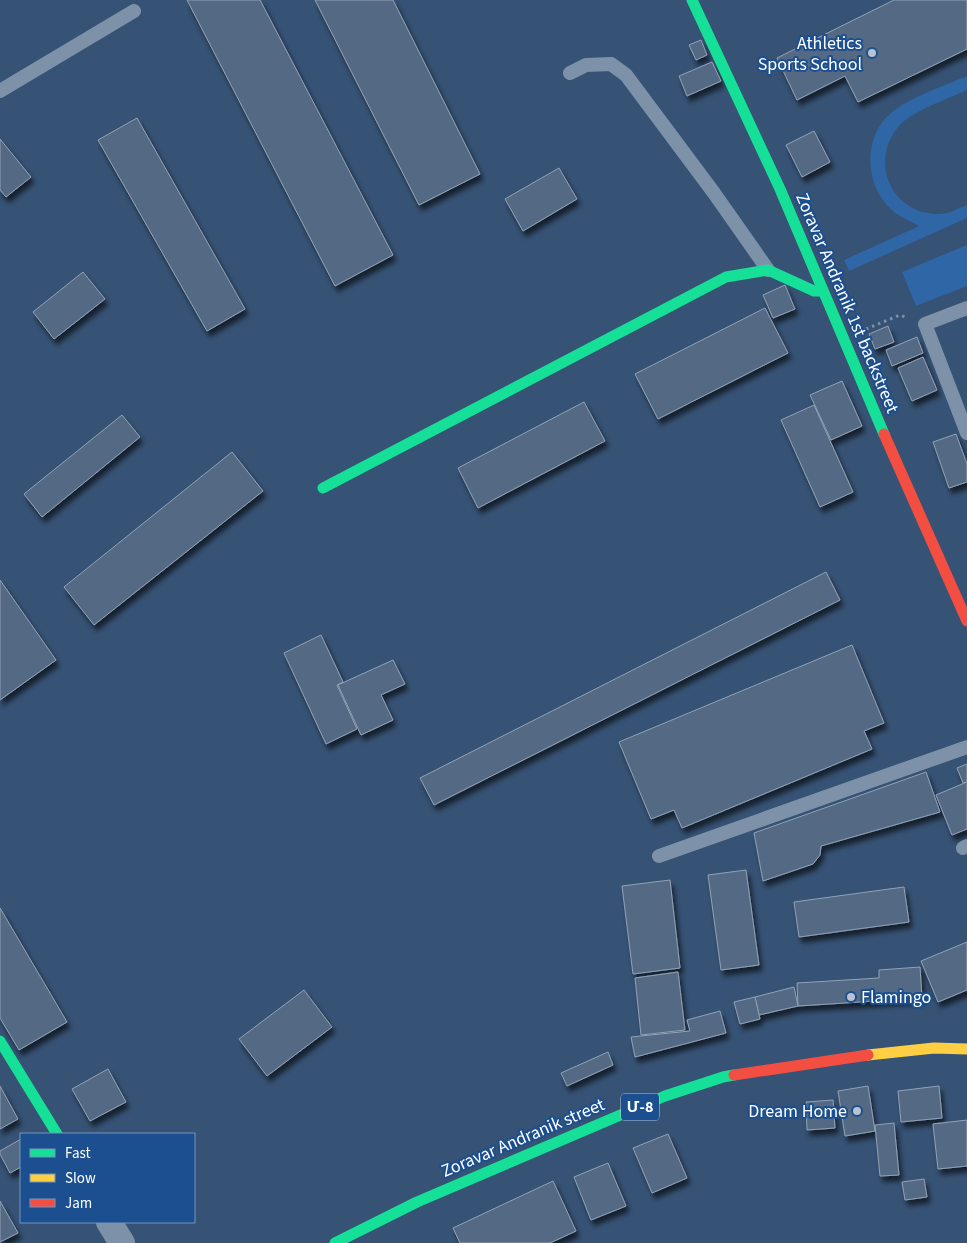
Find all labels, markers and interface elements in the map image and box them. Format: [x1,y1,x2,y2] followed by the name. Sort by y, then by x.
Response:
[758,31,862,77] place label: Athletics Sports School
[866,47,878,59] marker: Athletics Sports School
[789,189,905,417] street label: Zoravar Andranik 1st backstreet
[861,985,931,1010] place label: Flamingo
[845,991,857,1003] marker: Flamingo
[437,1092,609,1184] street label: Zoravar Andranik street
[621,1094,659,1120] road number: Մ-8
[748,1099,847,1124] place label: Dream Home
[851,1105,863,1117] marker: Dream Home
[20,1133,195,1223] legend
[65,1143,91,1164] text: Fast
[65,1168,96,1189] text: Slow
[65,1193,92,1214] text: Jam

